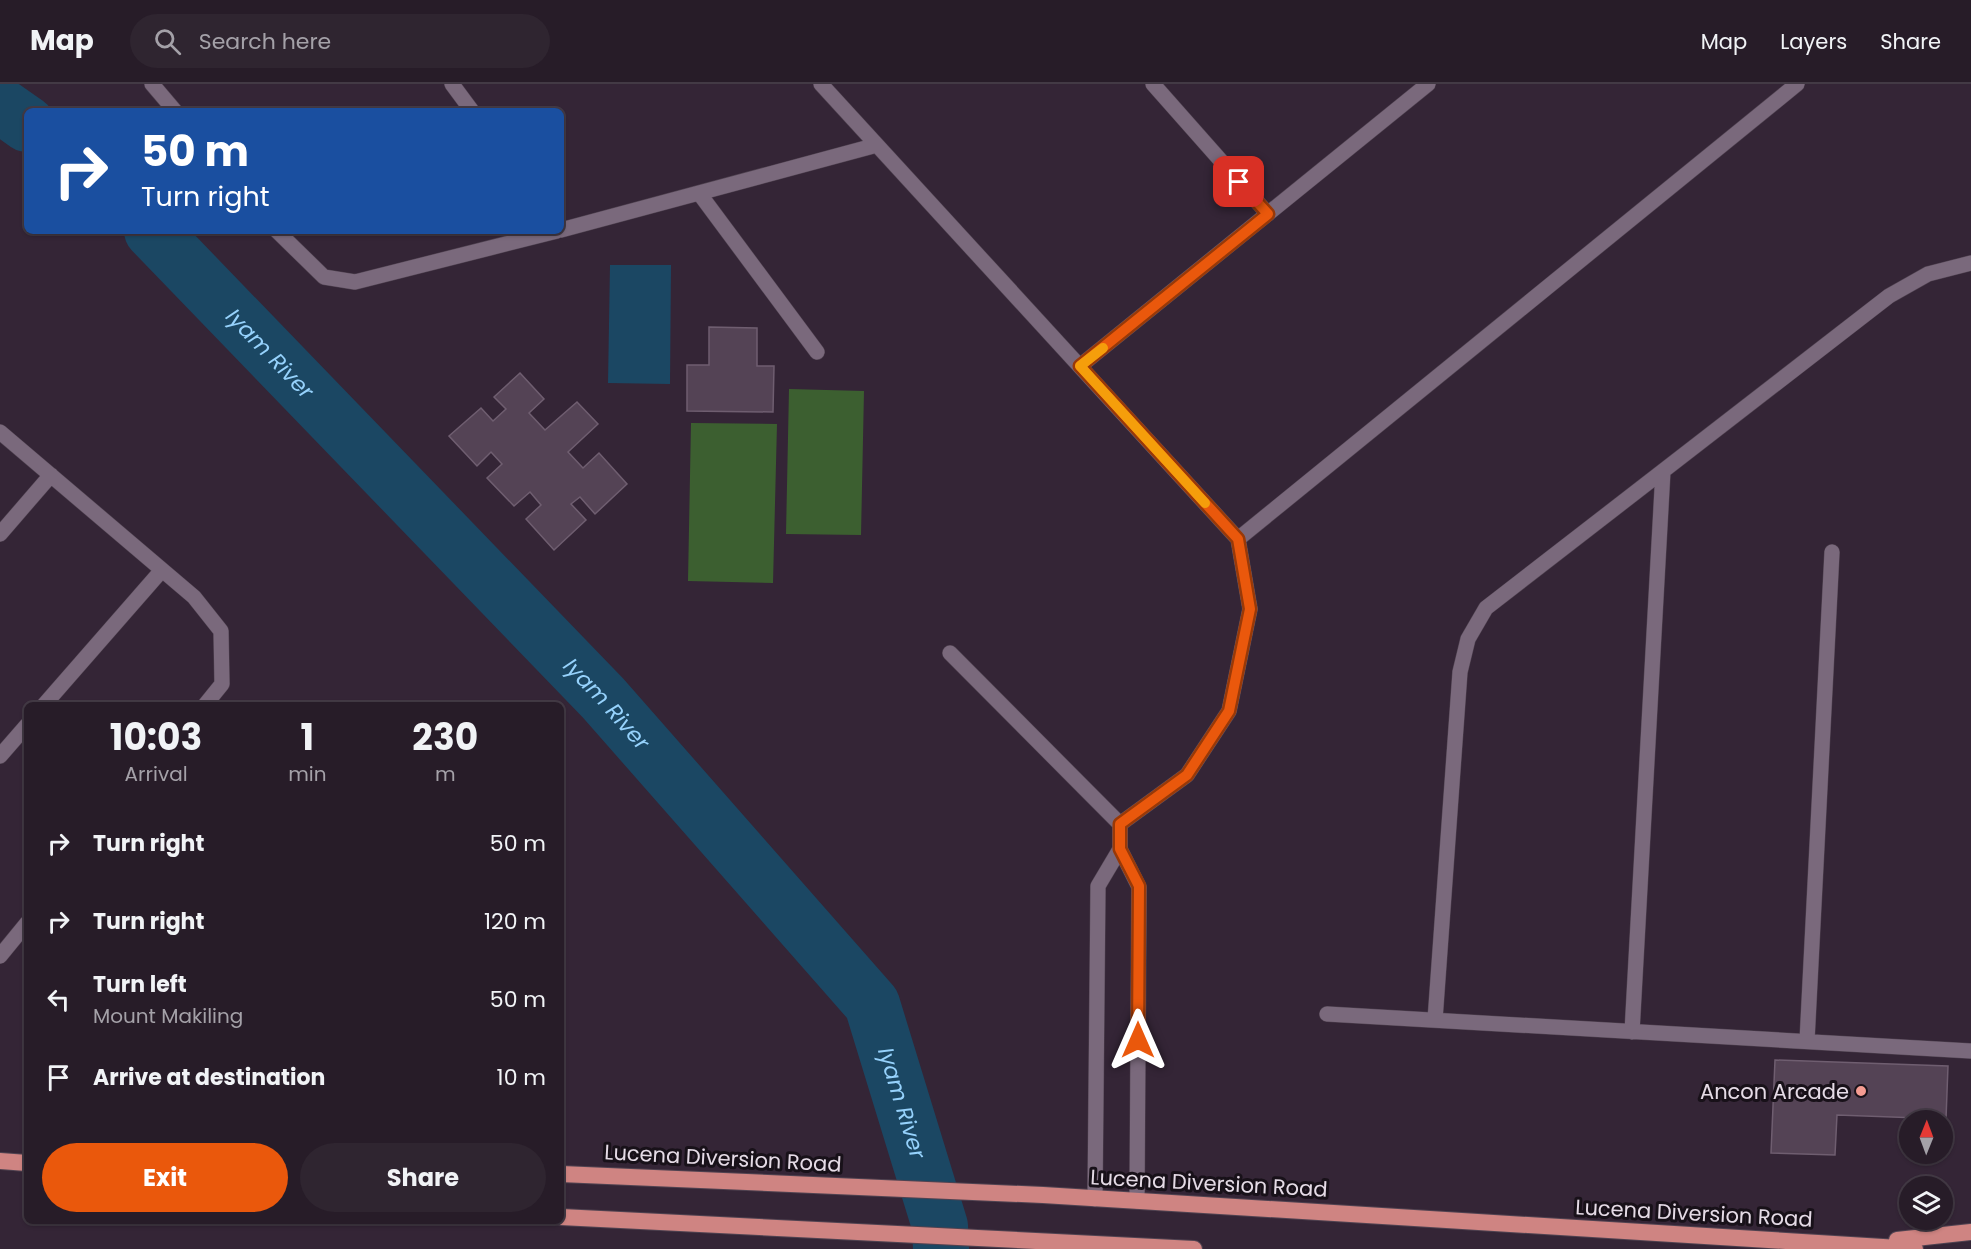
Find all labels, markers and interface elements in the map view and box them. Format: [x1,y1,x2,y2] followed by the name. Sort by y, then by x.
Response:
[130,14,550,68] search box
[30,21,94,60] text: Map
[151,25,184,58] icon: search
[199,26,331,57] text: Search here
[1701,27,1747,56] text: Map
[1780,27,1847,56] text: Layers
[1880,27,1941,56] text: Share
[141,122,249,181] text: 50 m
[42,132,120,210] icon: right
[1213,156,1264,207] pin
[1222,165,1255,198] icon: arrive
[141,178,270,215] text: Turn right
[219,301,322,406] water label: Iyam River
[557,651,658,757] water label: Iyam River
[110,712,202,763] text: 10:03
[301,712,314,763] text: 1
[412,712,478,763] text: 230
[125,760,188,788] text: Arrival
[288,760,327,788] text: min
[435,760,456,788] text: m
[42,827,75,860] icon: right
[93,828,204,859] text: Turn right
[490,828,546,859] text: 50 m
[42,905,75,938] icon: right
[93,906,204,937] text: Turn right
[484,906,546,937] text: 120 m
[93,969,187,1000] text: Turn left
[42,983,75,1016] icon: left
[490,984,546,1015] text: 50 m
[93,1002,243,1030] text: Mount Makiling
[1106,1008,1170,1072] position arrow
[871,1043,934,1163] water label: Iyam River
[42,1061,75,1094] icon: arrive
[93,1062,325,1093] text: Arrive at destination
[497,1062,546,1093] text: 10 m
[1700,1077,1849,1106] place label: Ancon Arcade
[1854,1084,1868,1098] marker: Ancon Arcade
[1899,1110,1953,1164] north arrow
[1899,1110,1953,1230] map controls
[604,1137,842,1179] street label: Lucena Diversion Road
[42,1143,288,1212] button: Exit
[300,1143,546,1212] button: Share
[1090,1162,1328,1204] street label: Lucena Diversion Road
[1899,1176,1953,1230] button: layers
[1575,1192,1813,1234] street label: Lucena Diversion Road

